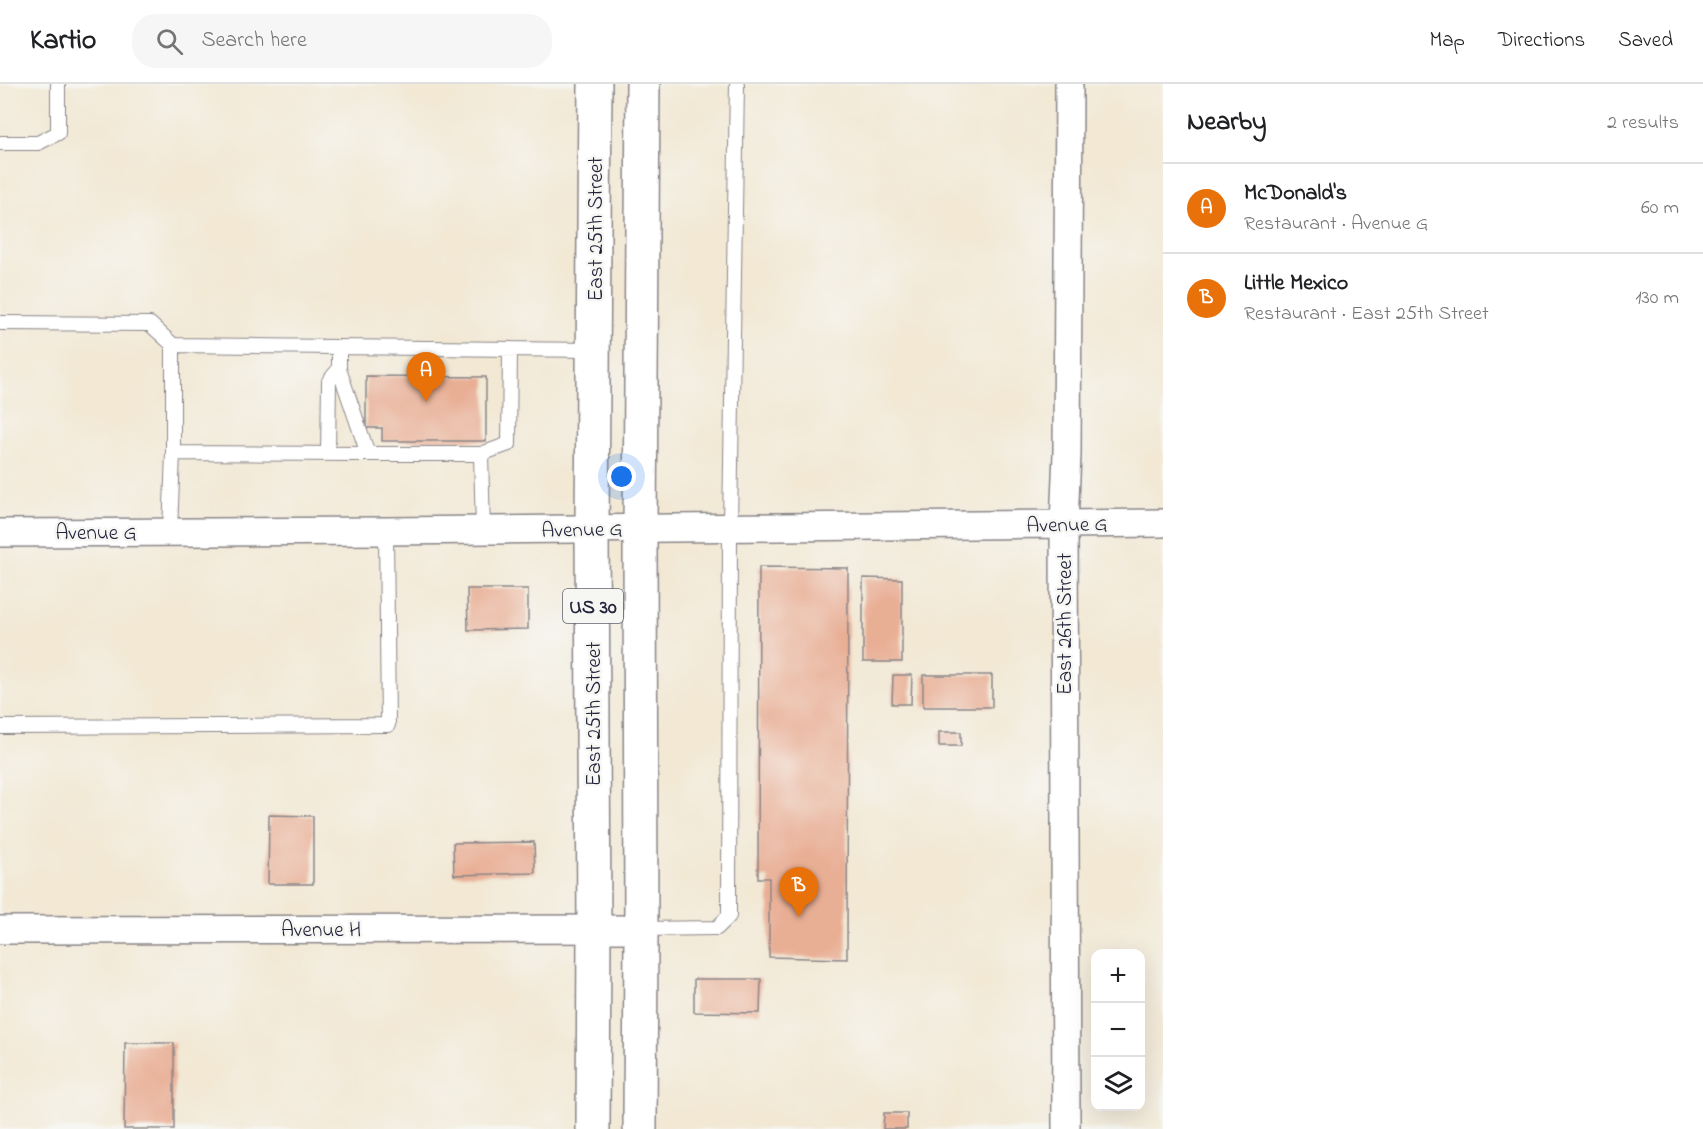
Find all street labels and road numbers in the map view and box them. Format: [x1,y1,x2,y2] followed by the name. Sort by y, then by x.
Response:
[582,157,612,301] street label: East 25th Street
[1026,510,1108,542] street label: Avenue G
[541,515,623,547] street label: Avenue G
[55,519,137,549] street label: Avenue G
[1051,553,1081,695] street label: East 26th Street
[563,589,623,623] road number: US 30
[580,642,610,786] street label: East 25th Street
[281,916,361,946] street label: Avenue H

